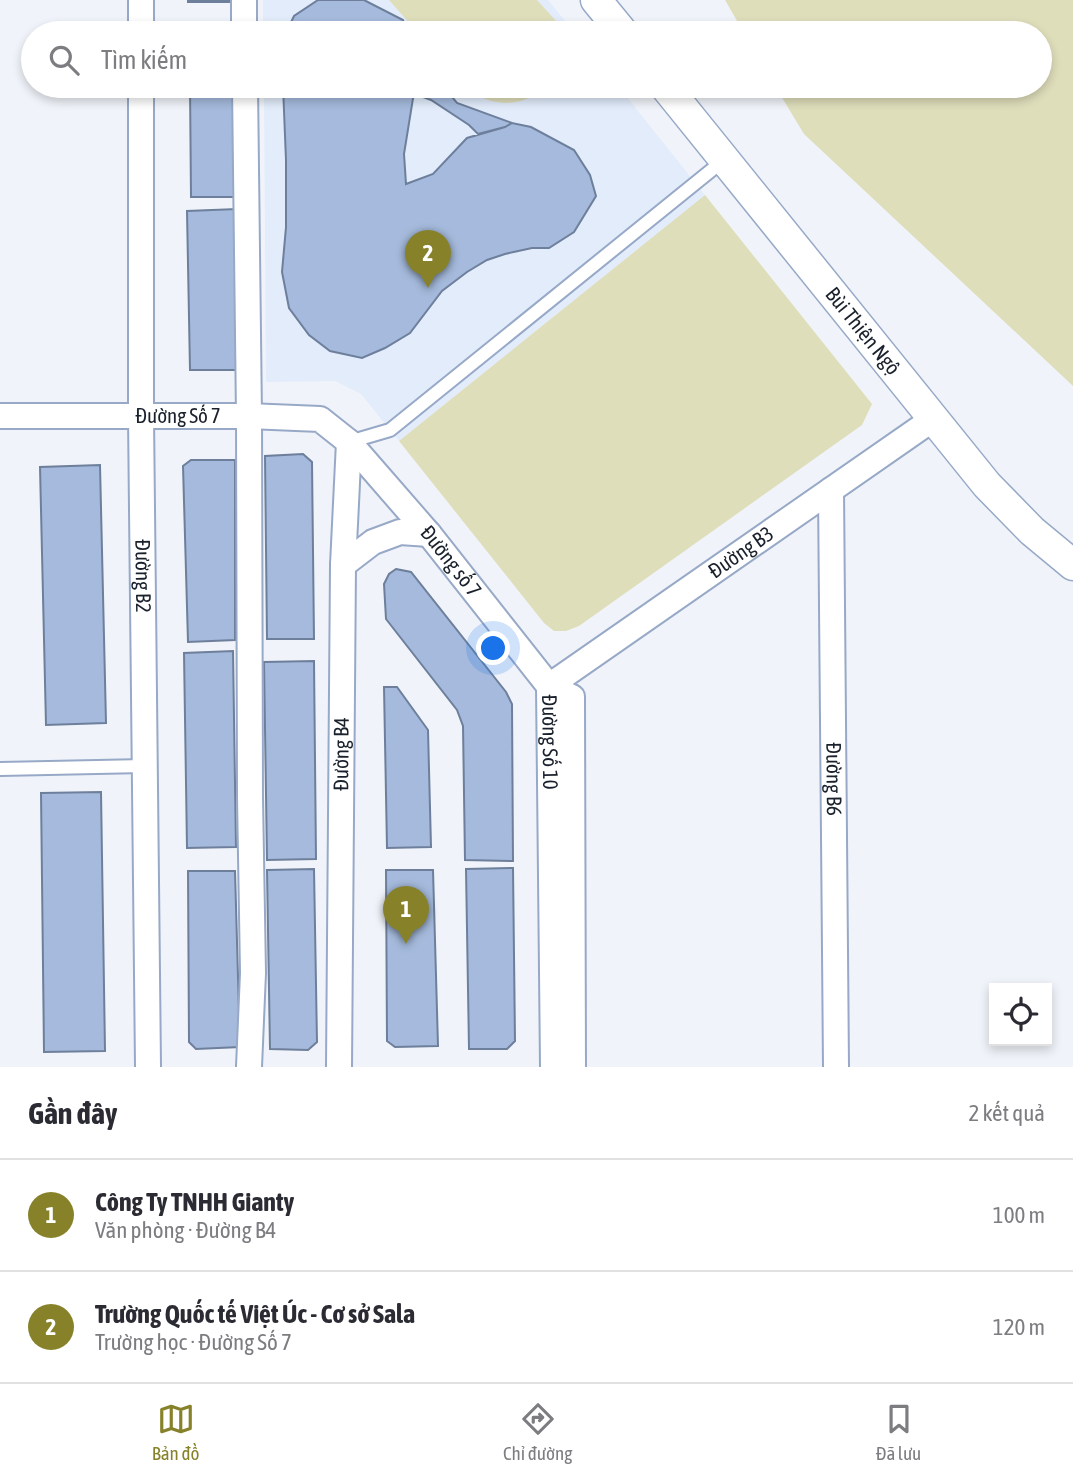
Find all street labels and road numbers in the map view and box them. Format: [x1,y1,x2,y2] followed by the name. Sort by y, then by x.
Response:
[821,282,906,379] street label: Bùi Thiện Ngộ
[135,403,221,427] street label: Đường Số 7
[416,520,487,601] street label: Đường số 7
[703,521,778,582] street label: Đường B3
[131,539,156,613] street label: Đường B2
[538,694,563,790] street label: Đường Số 10
[328,717,353,791] street label: Đường B4
[822,742,847,816] street label: Đường B6

